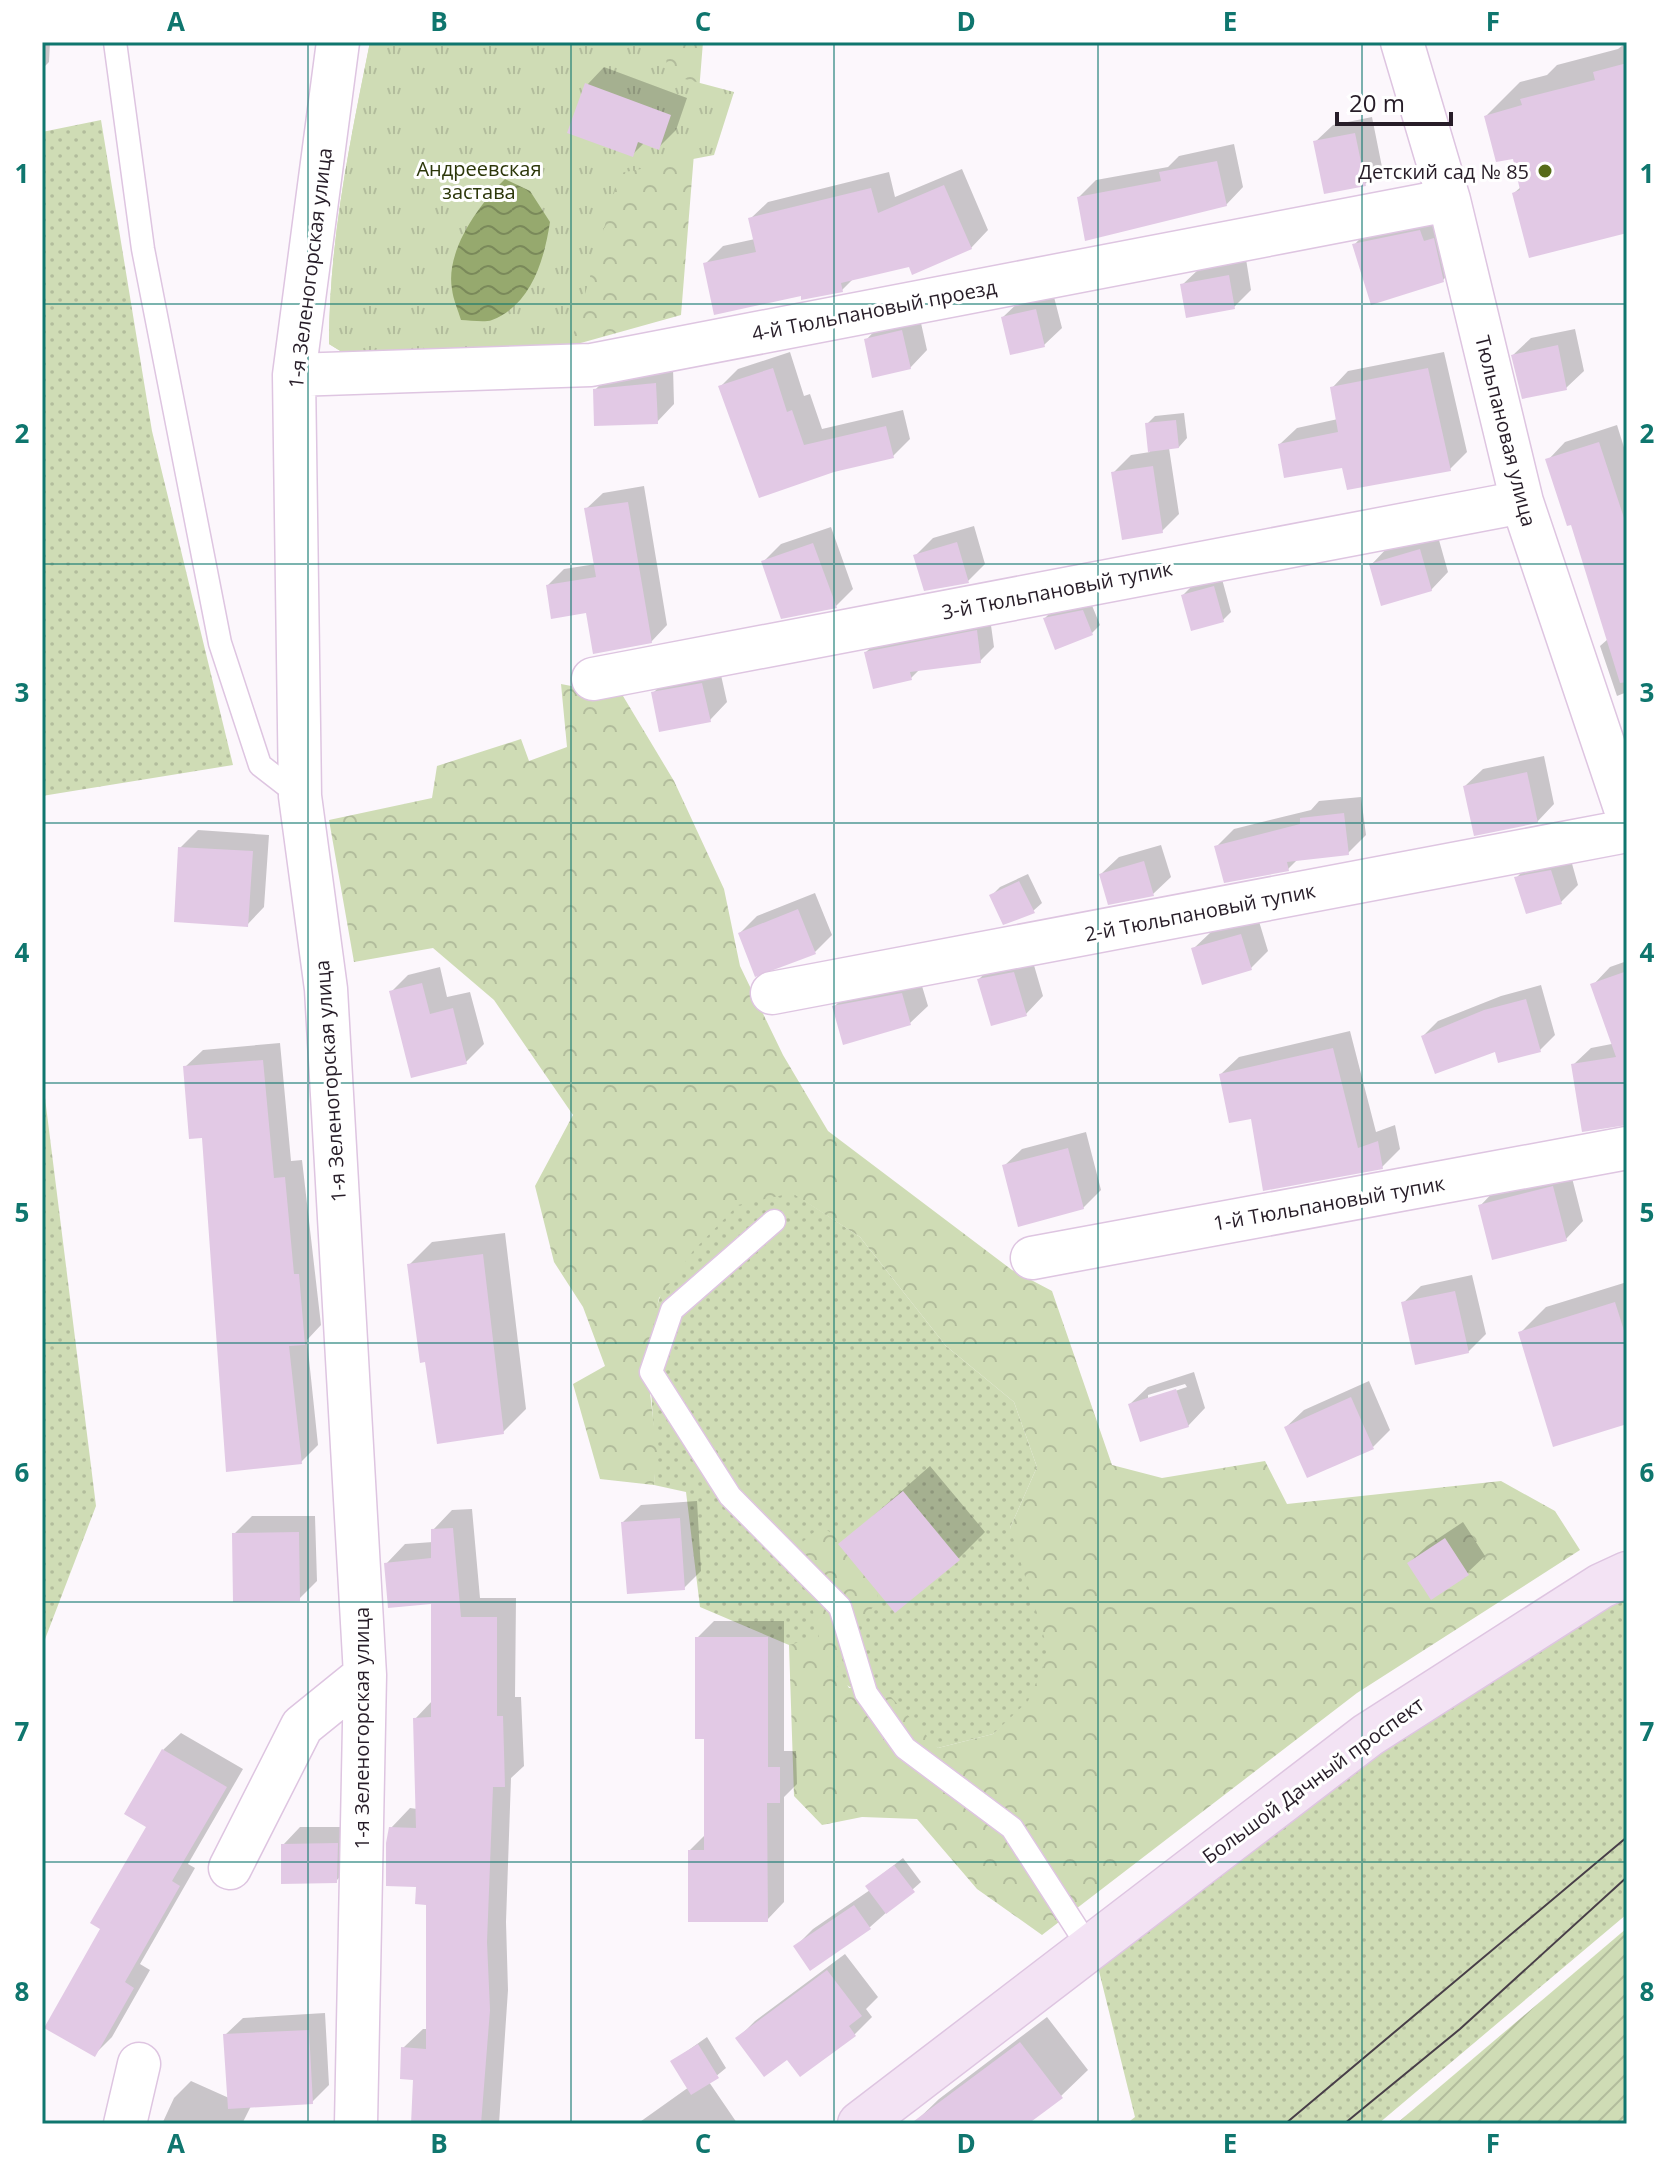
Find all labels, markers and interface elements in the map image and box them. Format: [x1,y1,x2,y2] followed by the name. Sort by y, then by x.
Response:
[167,3,185,39] text: A
[430,3,448,39] text: B
[695,3,711,39] text: C
[956,3,976,39] text: D
[1223,3,1237,39] text: E
[1486,3,1500,39] text: F
[1337,76,1451,126] scale bar
[1349,86,1405,119] text: 20 m
[282,146,338,390] street label: 1-я Зеленогорская улица
[15,155,29,191] text: 1
[416,155,542,205] park label: Андреевская застава
[1640,155,1654,191] text: 1
[1358,158,1529,185] place label: Детский сад № 85
[1536,162,1554,180] marker: Детский сад № 85
[749,273,999,347] street label: 4-й Тюльпановый проезд
[1469,333,1543,529] street label: Тюльпановая улица
[15,415,30,451] text: 2
[1640,415,1655,451] text: 2
[939,554,1175,626] street label: 3-й Тюльпановый тупик
[15,674,29,710] text: 3
[1640,674,1654,710] text: 3
[1082,876,1318,948] street label: 2-й Тюльпановый тупик
[15,934,30,970] text: 4
[1640,934,1655,970] text: 4
[308,959,352,1203] street label: 1-я Зеленогорская улица
[1211,1169,1447,1237] street label: 1-й Тюльпановый тупик
[15,1194,29,1230] text: 5
[1640,1194,1654,1230] text: 5
[15,1454,30,1490] text: 6
[1640,1454,1655,1490] text: 6
[348,1607,375,1849] street label: 1-я Зеленогорская улица
[1197,1690,1429,1870] street label: Большой Дачный проспект
[15,1713,30,1749] text: 7
[1640,1713,1655,1749] text: 7
[15,1973,29,2009] text: 8
[1640,1973,1654,2009] text: 8
[167,2125,185,2161] text: A
[430,2125,448,2161] text: B
[695,2125,711,2161] text: C
[956,2125,976,2161] text: D
[1223,2125,1237,2161] text: E
[1486,2125,1500,2161] text: F

